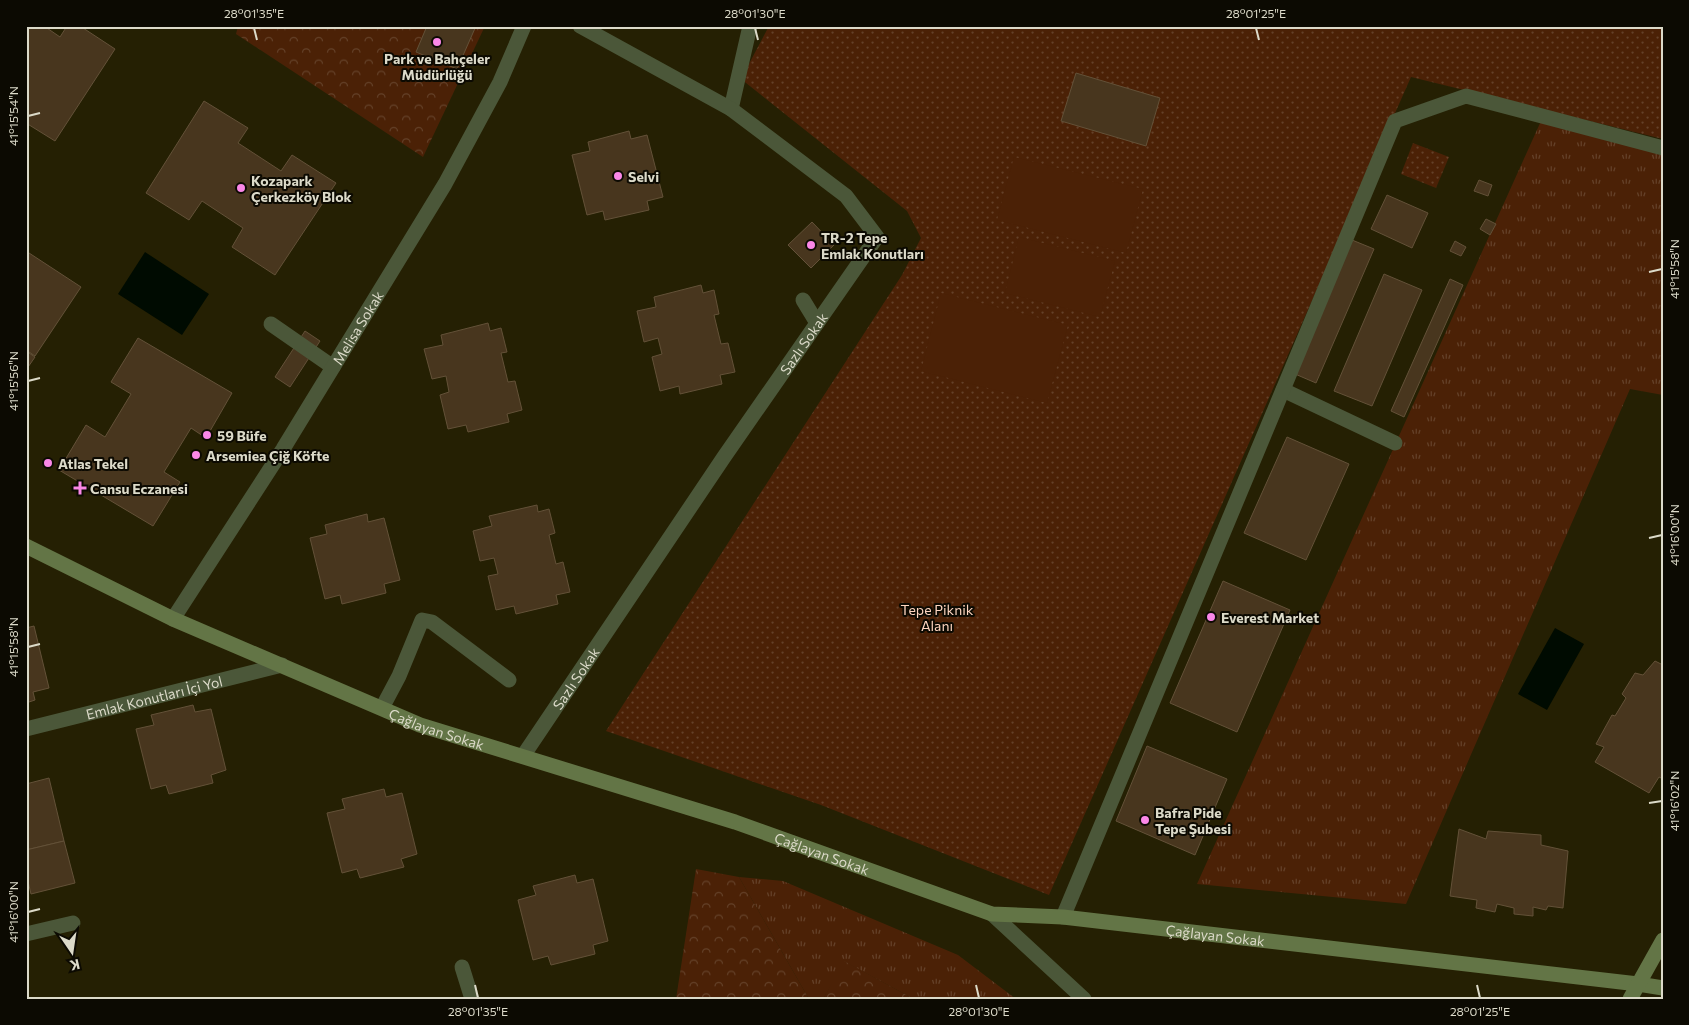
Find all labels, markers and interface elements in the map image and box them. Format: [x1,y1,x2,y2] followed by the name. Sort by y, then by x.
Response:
[224,6,284,20] text: 28°01'35"E
[724,6,786,20] text: 28°01'30"E
[1226,6,1286,20] text: 28°01'25"E
[431,36,443,48] marker: Park ve Bahçeler Müdürlüğü
[384,50,490,83] place label: Park ve Bahçeler Müdürlüğü
[6,86,20,146] text: 41°15'54"N
[628,168,659,185] place label: Selvi
[612,170,624,182] marker: Selvi
[251,172,352,205] place label: Kozapark Çerkezköy Blok
[235,182,247,194] marker: Kozapark Çerkezköy Blok
[821,229,924,262] place label: TR-2 Tepe Emlak Konutları
[805,239,817,251] marker: TR-2 Tepe Emlak Konutları
[1667,239,1681,299] text: 41°15'58"N
[328,287,387,367] street label: Melisa Sokak
[776,309,831,377] street label: Sazlı Sokak
[6,351,20,411] text: 41°15'56"N
[217,427,267,444] place label: 59 Büfe
[201,429,213,441] marker: 59 Büfe
[206,447,329,464] place label: Arsemiea Çiğ Köfte
[190,449,202,461] marker: Arsemiea Çiğ Köfte
[58,455,128,472] place label: Atlas Tekel
[42,457,54,469] marker: Atlas Tekel
[90,480,188,497] place label: Cansu Eczanesi
[74,482,86,494] marker: Cansu Eczanesi
[1667,504,1681,566] text: 41°16'00"N
[901,601,974,634] park label: Tepe Piknik Alanı
[1221,609,1319,626] place label: Everest Market
[1205,611,1217,623] marker: Everest Market
[6,617,20,677] text: 41°15'58"N
[548,643,603,712] street label: Sazlı Sokak
[84,672,224,722] street label: Emlak Konutları İçi Yol
[387,704,487,753] street label: Çağlayan Sokak
[1667,771,1681,831] text: 41°16'02"N
[1155,804,1231,837] place label: Bafra Pide Tepe Şubesi
[1139,814,1151,826] marker: Bafra Pide Tepe Şubesi
[772,828,872,878] street label: Çağlayan Sokak
[6,881,20,943] text: 41°16'00"N
[1165,921,1266,949] street label: Çağlayan Sokak
[48,928,98,978] north arrow
[68,956,82,975] text: K
[448,1004,508,1018] text: 28°01'35"E
[948,1004,1010,1018] text: 28°01'30"E
[1450,1004,1510,1018] text: 28°01'25"E

